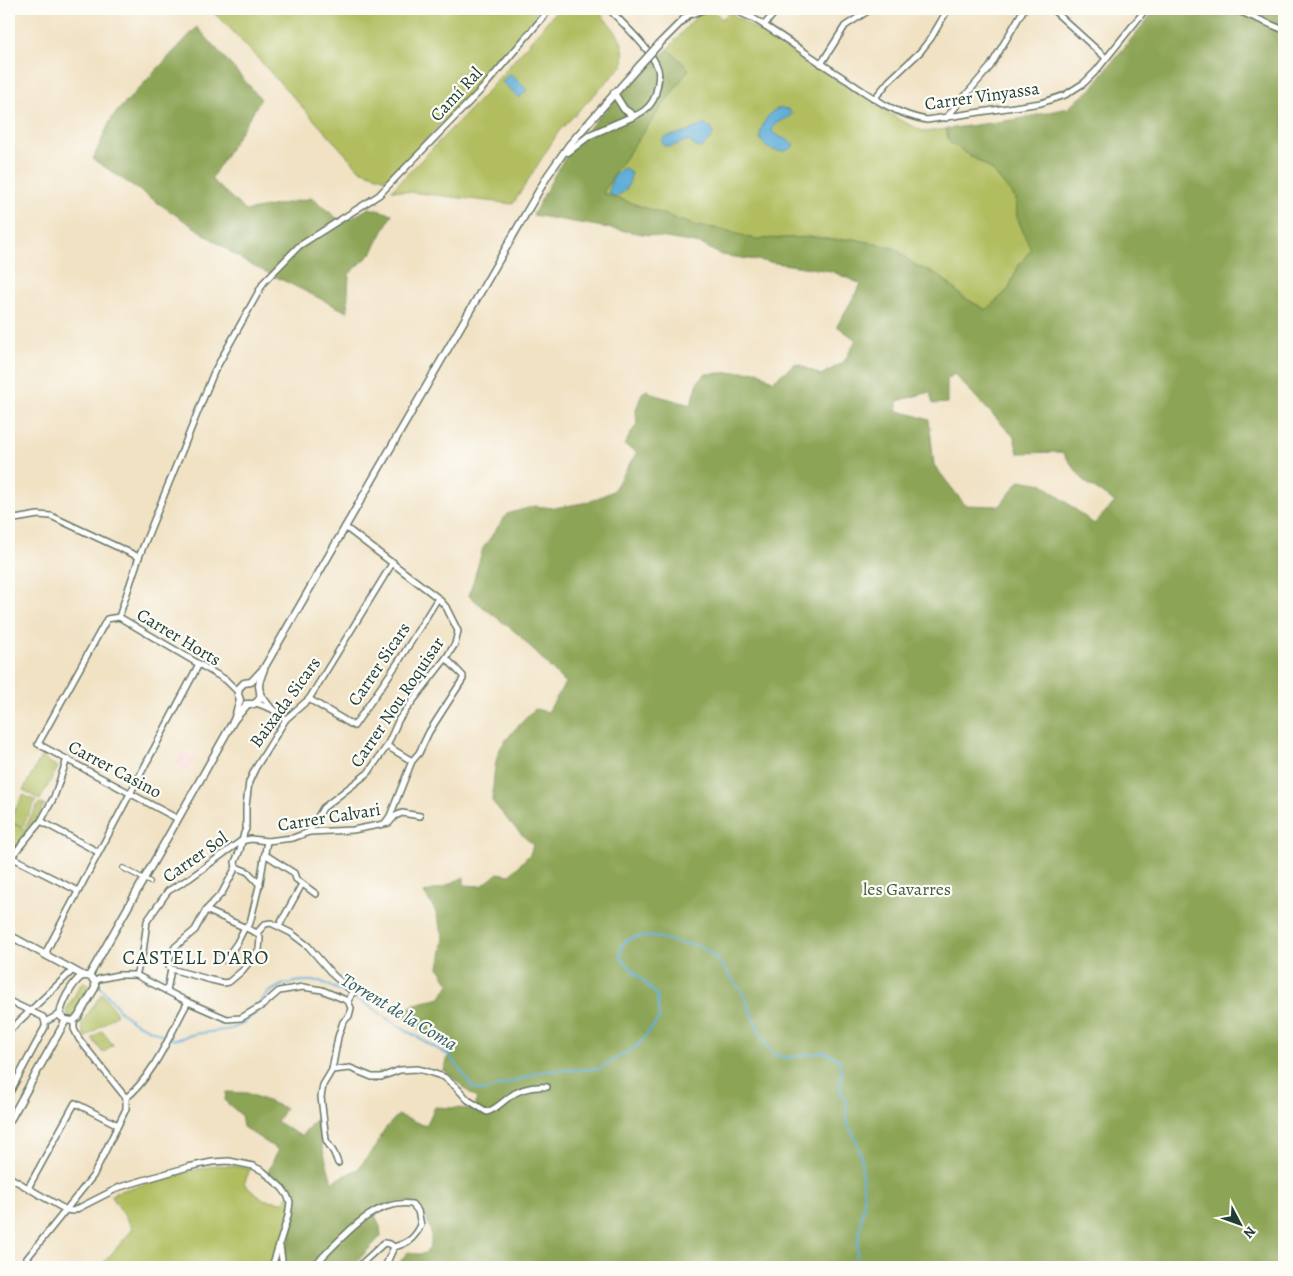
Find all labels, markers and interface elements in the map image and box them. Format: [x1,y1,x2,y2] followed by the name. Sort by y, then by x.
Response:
[424,61,488,127] street label: Camí Ral
[923,76,1042,116] street label: Carrer Vinyassa
[133,602,225,672] street label: Carrer Horts
[342,617,416,711] street label: Carrer Sicars
[344,632,450,772] street label: Carrer Nou Roquisar
[244,652,326,752] street label: Baixada Sicars
[64,734,166,804] street label: Carrer Casino
[276,797,382,837] street label: Carrer Calvari
[158,826,233,888] street label: Carrer Sol
[863,877,951,901] park label: les Gavarres
[123,944,269,971] district label: CASTELL D'ARO
[336,967,462,1057] water label: Torrent de la Coma
[1216,1198,1266,1248] north arrow
[1239,1222,1260,1242] text: N

